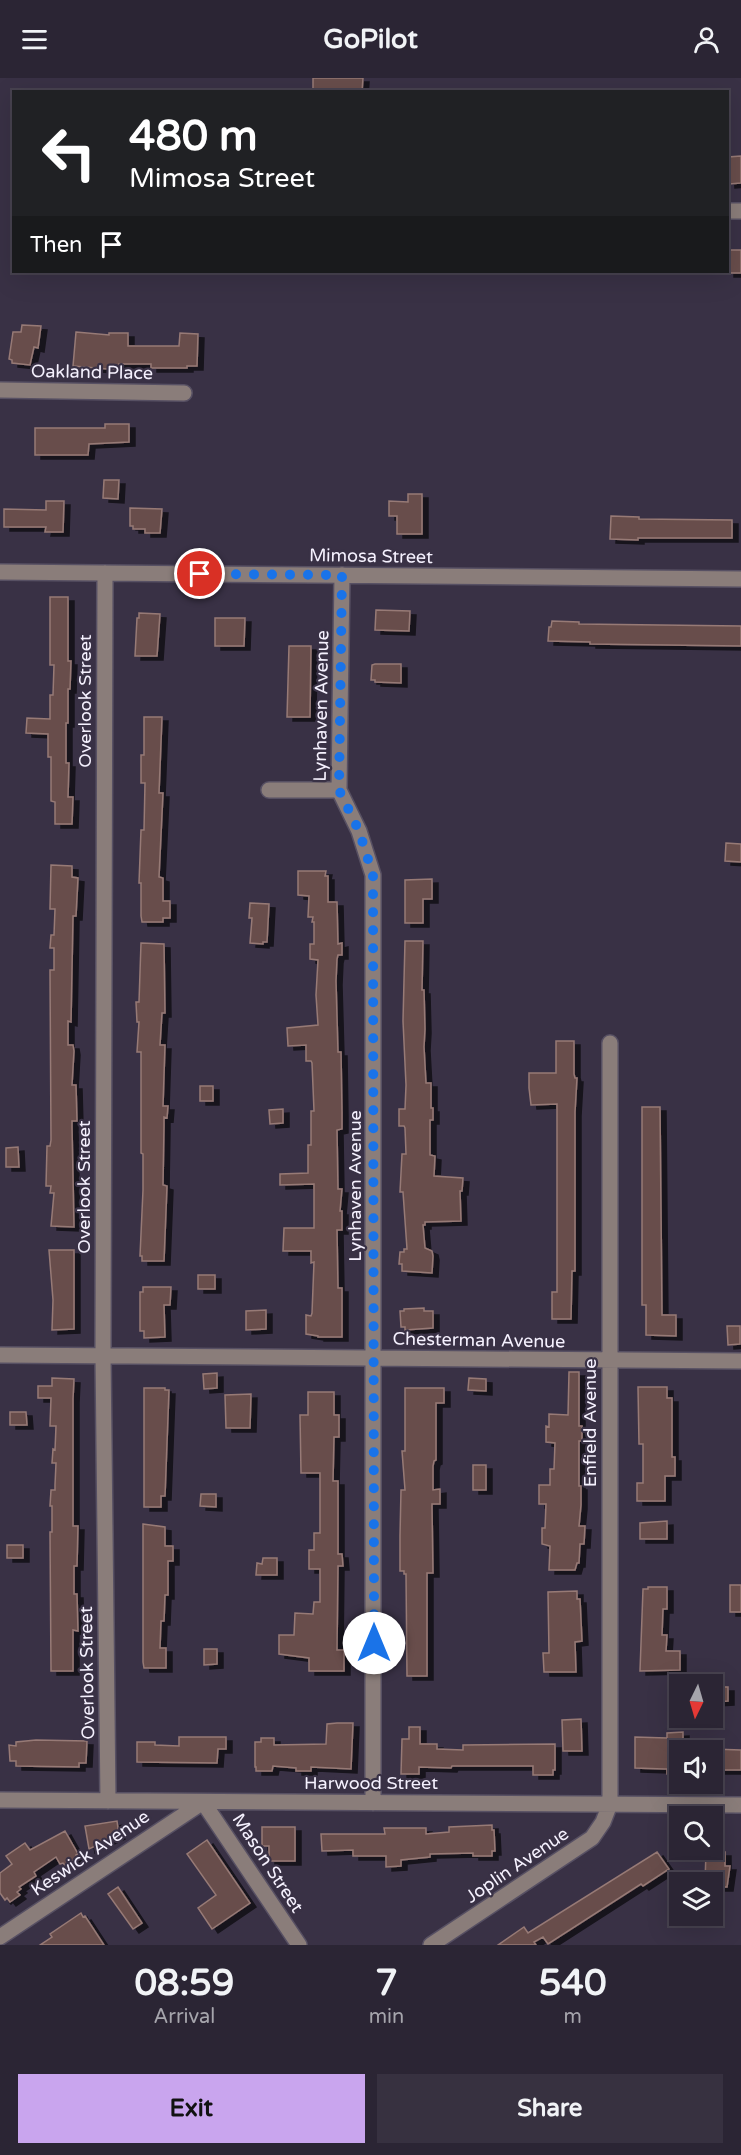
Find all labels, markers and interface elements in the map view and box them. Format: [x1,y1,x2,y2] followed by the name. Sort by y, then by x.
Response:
[18,23,51,56] icon: menu
[323,23,418,56] text: GoPilot
[690,23,723,56] icon: person
[129,111,258,162] text: 480 m
[30,114,108,192] icon: left
[129,162,315,195] text: Mimosa Street
[95,228,128,261] icon: arrive
[30,232,83,258] text: Then
[31,360,153,384] street label: Oakland Place
[309,544,433,568] street label: Mimosa Street
[174,548,225,599] pin
[183,557,216,590] icon: arrive
[309,630,333,782] street label: Lynhaven Avenue
[74,634,96,768] street label: Overlook Street
[344,1110,366,1262] street label: Lynhaven Avenue
[73,1120,95,1254] street label: Overlook Street
[392,1327,566,1353] street label: Chesterman Avenue
[579,1359,601,1487] street label: Enfield Avenue
[75,1606,99,1740] street label: Overlook Street
[342,1611,406,1675] position arrow
[669,1674,723,1728] north arrow
[669,1674,723,1926] map controls
[669,1740,723,1794] button: sound
[304,1772,438,1794] street label: Harwood Street
[27,1805,153,1901] street label: Keswick Avenue
[669,1806,723,1860] button: search
[228,1809,308,1917] street label: Mason Street
[461,1822,573,1908] street label: Joplin Avenue
[669,1872,723,1926] button: layers
[134,1962,234,2005] text: 08:59
[375,1962,398,2005] text: 7
[539,1962,607,2005] text: 540
[153,2005,215,2029] text: Arrival
[369,2005,404,2029] text: min
[563,2005,582,2029] text: m
[18,2074,365,2143] button: Exit
[377,2074,723,2143] button: Share

